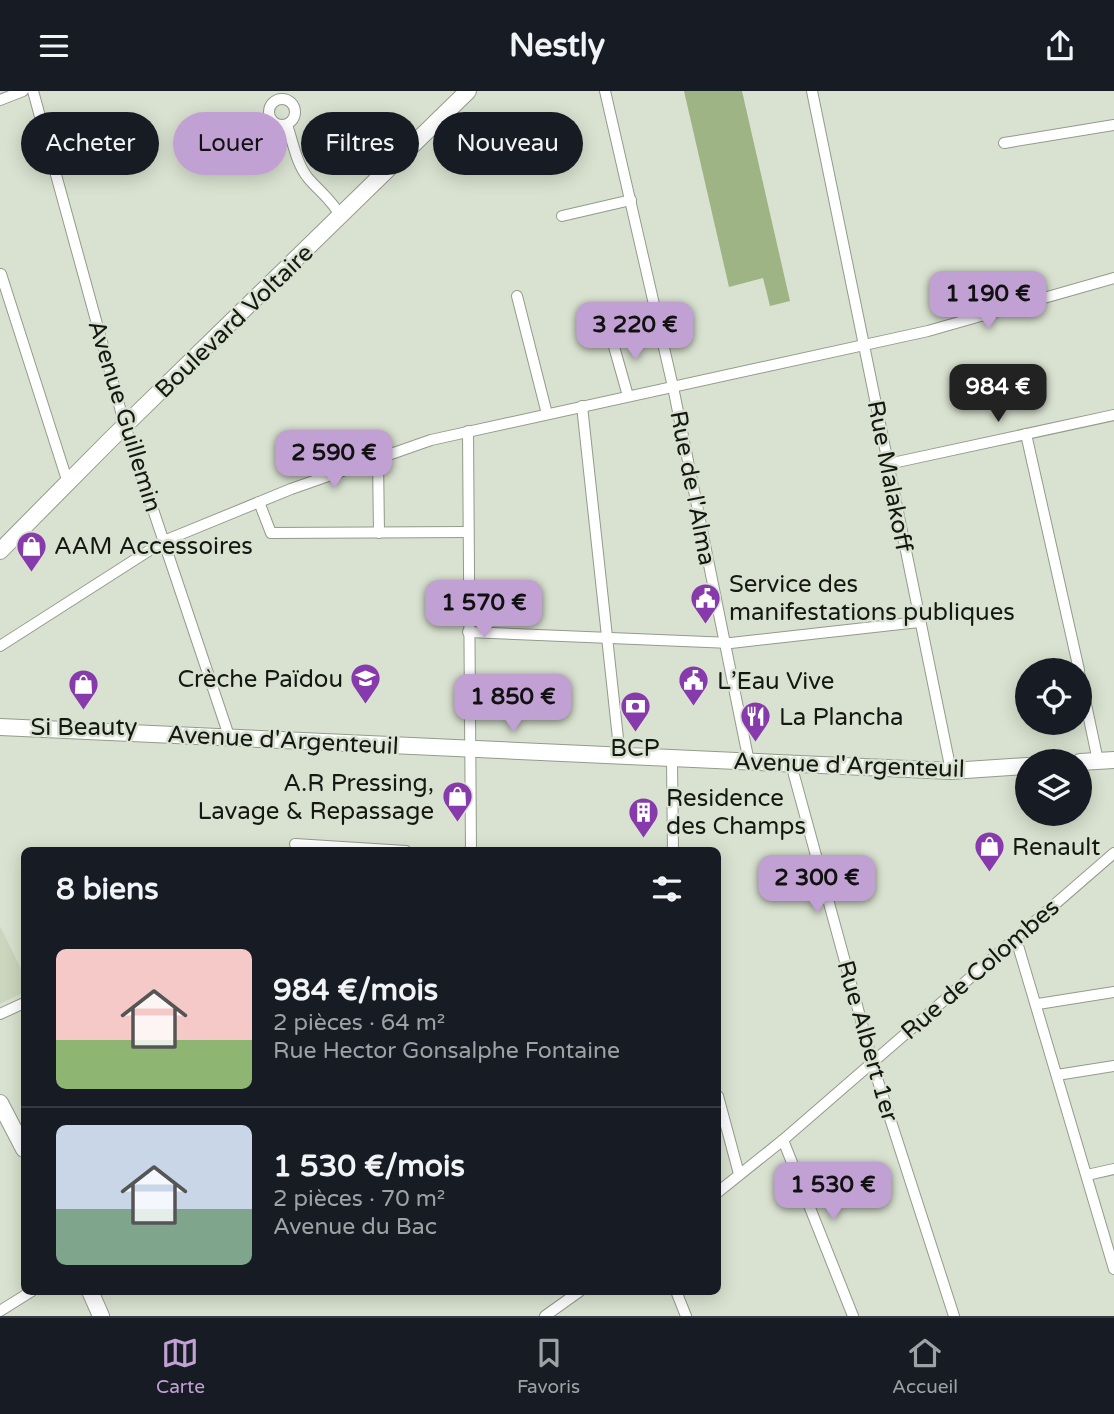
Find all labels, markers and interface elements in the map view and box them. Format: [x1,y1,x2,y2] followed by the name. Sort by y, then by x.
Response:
[35,27,73,65] icon: menu
[509,27,605,65] text: Nestly
[1041,27,1079,65] icon: share
[21,112,159,175] chip: Acheter
[173,112,287,175] chip: Louer
[301,112,419,175] chip: Filtres
[433,112,583,175] chip: Nouveau
[149,239,319,404] street label: Boulevard Voltaire
[923,271,1053,331] pin: 1 190 €
[945,280,1031,308] text: 1 190 €
[570,303,700,362] pin: 3 220 €
[592,311,678,339] text: 3 220 €
[82,317,167,516] street label: Avenue Guillemin
[949,365,1047,424] pin: 984 €
[966,373,1031,401] text: 984 €
[861,398,918,555] street label: Rue Malakoff
[663,408,722,568] street label: Rue de l'Alma
[269,431,399,490] pin: 2 590 €
[291,439,377,467] text: 2 590 €
[14,529,48,573] shop icon: AAM Accessoires
[54,532,253,561] place label: AAM Accessoires
[729,570,1015,627] place label: Service des manifestations publiques
[419,581,549,640] pin: 1 570 €
[689,581,723,625] public building icon: Service des manifestations publiques
[441,589,527,617] text: 1 570 €
[1015,658,1092,826] map controls
[1015,658,1092,735] button: locate
[349,662,383,706] school or university icon: Crèche Païdou
[677,664,711,708] public building icon: L’Eau Vive
[178,665,343,694] place label: Crèche Païdou
[717,667,834,696] place label: L’Eau Vive
[67,668,101,712] shop icon: Si Beauty
[448,675,578,734] pin: 1 850 €
[470,683,556,711] text: 1 850 €
[618,689,652,733] bank icon: BCP
[739,700,773,744] restaurant icon: La Plancha
[779,703,904,732] place label: La Plancha
[31,713,138,742] place label: Si Beauty
[167,720,399,761] street label: Avenue d'Argenteuil
[610,734,660,763] place label: BCP
[733,747,965,784] street label: Avenue d'Argenteuil
[1015,749,1092,826] button: layers
[198,769,434,826] place label: A.R Pressing, Lavage & Repassage
[440,780,474,824] shop icon: A.R Pressing, Lavage & Repassage
[666,784,806,841] place label: Residence des Champs
[626,795,660,839] building icon: Residence des Champs
[972,830,1006,874] shop icon: Renault
[1012,833,1100,862] place label: Renault
[752,855,882,915] pin: 2 300 €
[774,864,860,892] text: 2 300 €
[648,870,686,908] icon: filters
[56,871,159,908] text: 8 biens
[895,893,1065,1046] street label: Rue de Colombes
[831,957,905,1126] street label: Rue Albert 1er
[273,972,438,1009] text: 984 €/mois
[112,977,196,1061] icon: home
[273,1009,445,1037] text: 2 pièces · 64 m²
[273,1037,620,1065] text: Rue Hector Gonsalphe Fontaine
[273,1148,465,1185] text: 1 530 €/mois
[112,1153,196,1237] icon: home
[768,1163,898,1222] pin: 1 530 €
[790,1171,876,1199] text: 1 530 €
[273,1185,445,1213] text: 2 pièces · 70 m²
[273,1213,437,1241] text: Avenue du Bac
[156,1334,205,1398] tab: Carte
[517,1334,580,1398] tab: Favoris
[892,1334,958,1398] tab: Accueil

